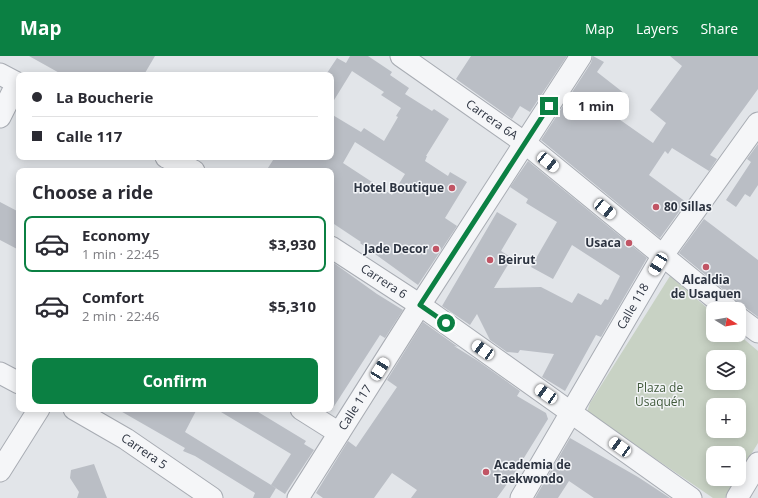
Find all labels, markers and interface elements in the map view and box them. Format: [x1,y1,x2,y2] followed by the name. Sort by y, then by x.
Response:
[20,15,61,41] text: Map
[585,19,614,38] text: Map
[636,19,678,38] text: Layers
[700,19,738,38] text: Share
[56,87,153,107] text: La Boucherie
[563,92,629,120] callout: 1 min
[463,95,522,144] street label: Carrera 6A
[540,97,558,115] route end
[578,97,614,115] text: 1 min
[56,126,122,146] text: Calle 117
[535,150,561,174] car
[353,179,444,196] place label: Hotel Boutique
[32,180,153,204] text: Choose a ride
[447,183,457,193] marker: Hotel Boutique
[592,197,618,221] car
[664,198,712,215] place label: 80 Sillas
[651,202,661,212] marker: 80 Sillas
[82,225,150,245] text: Economy
[34,226,70,262] icon: car
[269,234,316,254] text: $3,930
[585,234,621,251] place label: Usaca
[624,238,634,248] marker: Usaca
[363,240,429,257] place label: Jade Decor
[431,244,441,254] marker: Jade Decor
[82,245,159,263] text: 1 min · 22:45
[498,251,535,268] place label: Beirut
[647,251,669,277] car
[485,255,495,265] marker: Beirut
[357,260,411,302] street label: Carrera 6
[701,262,711,272] marker: Alcaldia de Usaquen
[671,271,741,302] place label: Alcaldia de Usaquen
[612,280,653,332] street label: Calle 118
[82,287,144,307] text: Comfort
[34,288,70,324] icon: car
[269,296,316,316] text: $5,310
[706,302,746,342] north arrow
[706,302,746,486] map controls
[82,307,159,325] text: 2 min · 22:46
[437,314,455,332] route start
[470,338,496,362] car
[706,350,746,390] button: layers
[369,356,391,382] car
[32,358,318,404] button: Confirm
[635,379,685,410] park label: Plaza de Usaquén
[334,381,376,433] street label: Calle 117
[533,382,559,406] car
[706,398,746,438] button: +
[118,429,171,473] street label: Carrera 5
[607,435,633,459] car
[706,446,746,486] button: −
[494,456,571,487] place label: Academia de Taekwondo
[481,467,491,477] marker: Academia de Taekwondo

